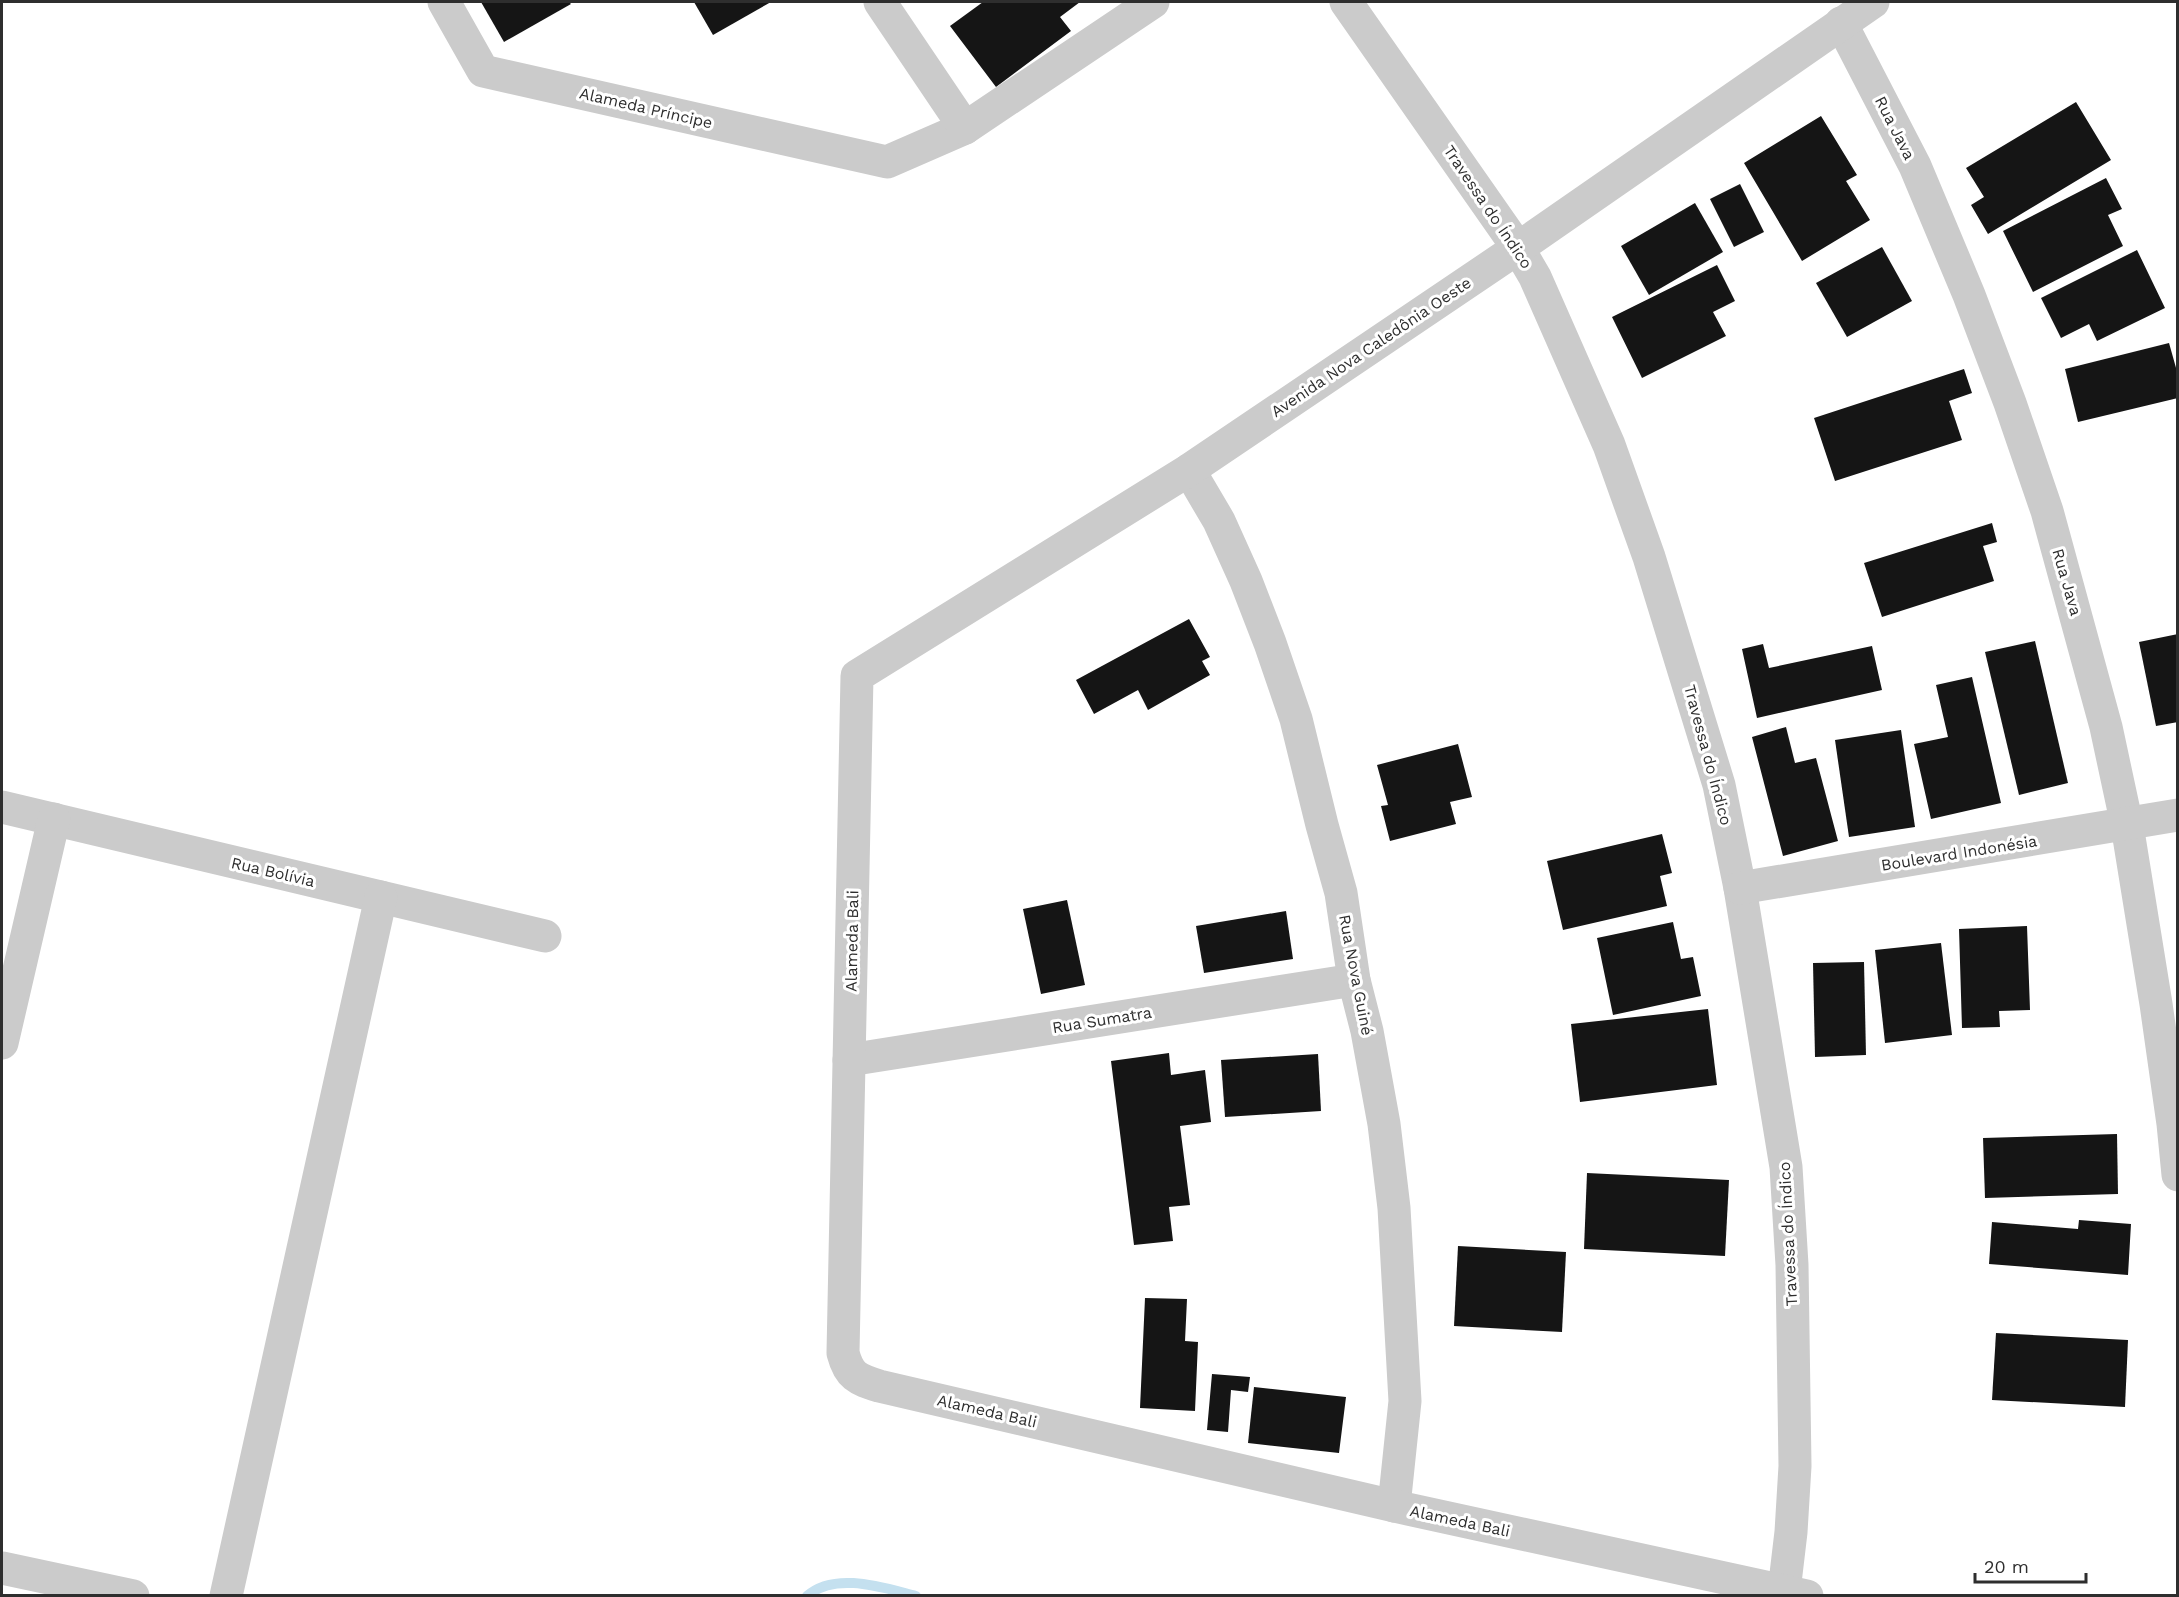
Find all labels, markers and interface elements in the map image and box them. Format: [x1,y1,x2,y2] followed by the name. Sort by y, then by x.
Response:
[578,83,714,133] street label: Alameda Príncipe
[1871,93,1919,163] street label: Rua Java
[1440,142,1536,272] street label: Travessa do Índico
[1267,273,1475,421] street label: Avenida Nova Caledônia Oeste
[2048,546,2086,618] street label: Rua Java
[1680,683,1736,827] street label: Travessa do Índico
[1880,831,2038,875] street label: Boulevard Indonésia
[229,853,317,891] street label: Rua Bolívia
[842,890,862,992] street label: Alameda Bali
[1335,913,1377,1037] street label: Rua Nova Guiné
[1051,1003,1153,1037] street label: Rua Sumatra
[1775,1161,1801,1307] street label: Travessa do Índico
[935,1390,1039,1432] street label: Alameda Bali
[1408,1501,1512,1541] street label: Alameda Bali
[1975,1546,2086,1584] scale bar
[1984,1556,2029,1577] text: 20 m

